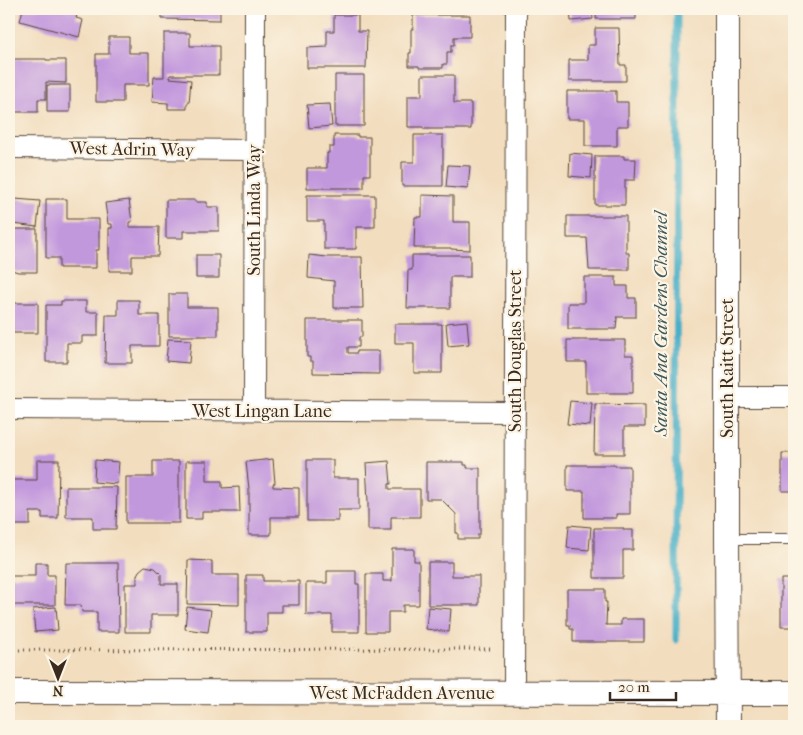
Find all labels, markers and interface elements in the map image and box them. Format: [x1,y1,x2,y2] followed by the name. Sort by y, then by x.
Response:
[68,138,196,161] street label: West Adrin Way
[244,143,265,276] street label: South Linda Way
[650,209,672,437] water label: Santa Ana Gardens Channel
[505,269,526,432] street label: South Douglas Street
[717,298,738,438] street label: South Raitt Street
[191,401,332,422] street label: West Lingan Lane
[32,652,82,702] north arrow
[610,670,677,702] scale bar
[618,678,650,696] text: 20 m
[52,682,63,699] text: N
[308,683,495,704] street label: West McFadden Avenue

